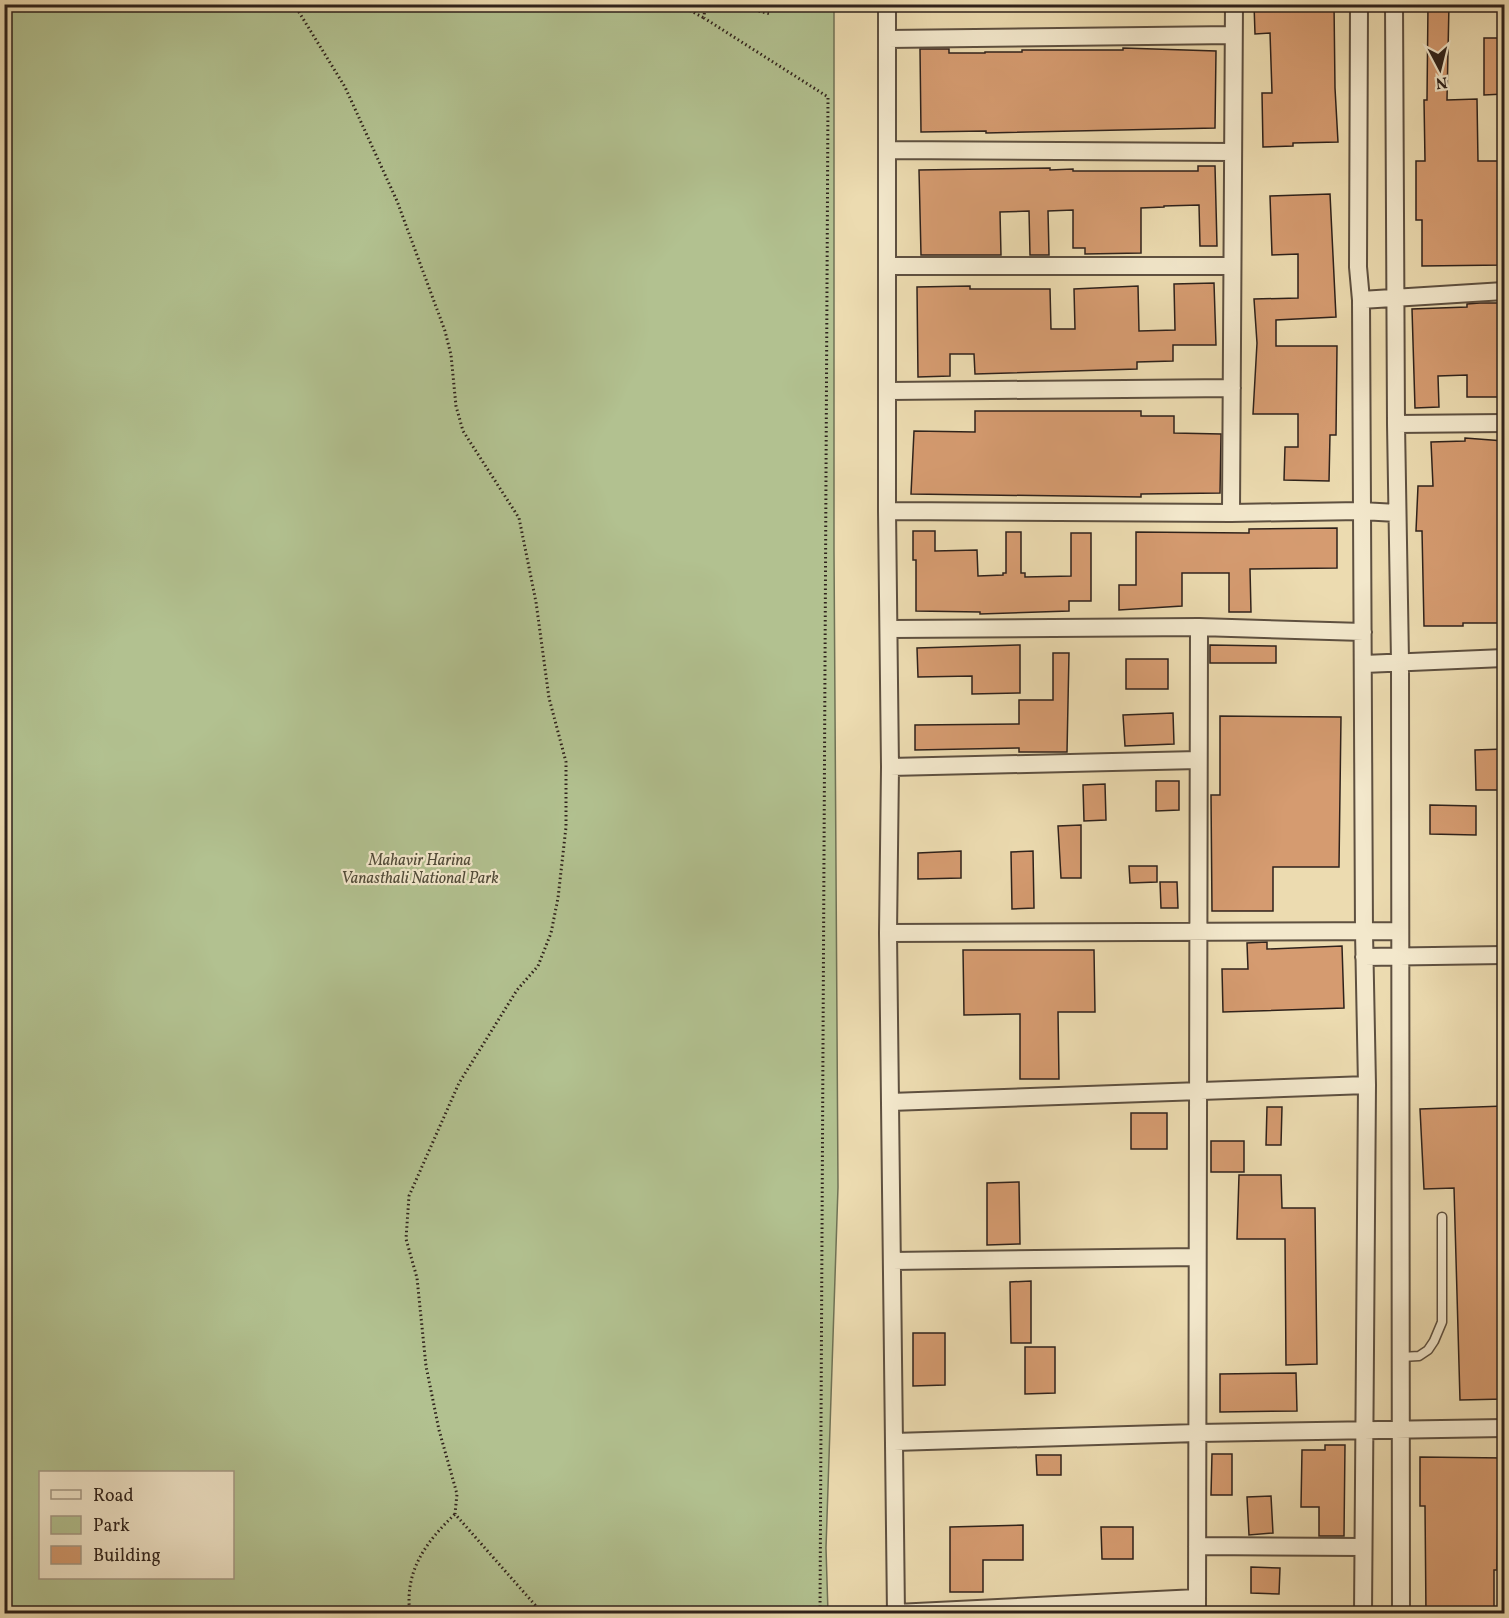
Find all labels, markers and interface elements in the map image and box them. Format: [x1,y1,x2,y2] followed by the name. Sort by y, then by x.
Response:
[1410,39,1470,99] north arrow
[1434,70,1449,94] text: N
[341,850,499,890] park label: Mahavir Harina Vanasthali National Park
[39,1471,234,1579] legend
[93,1484,134,1509] text: Road
[93,1514,130,1539] text: Park
[93,1544,161,1569] text: Building

